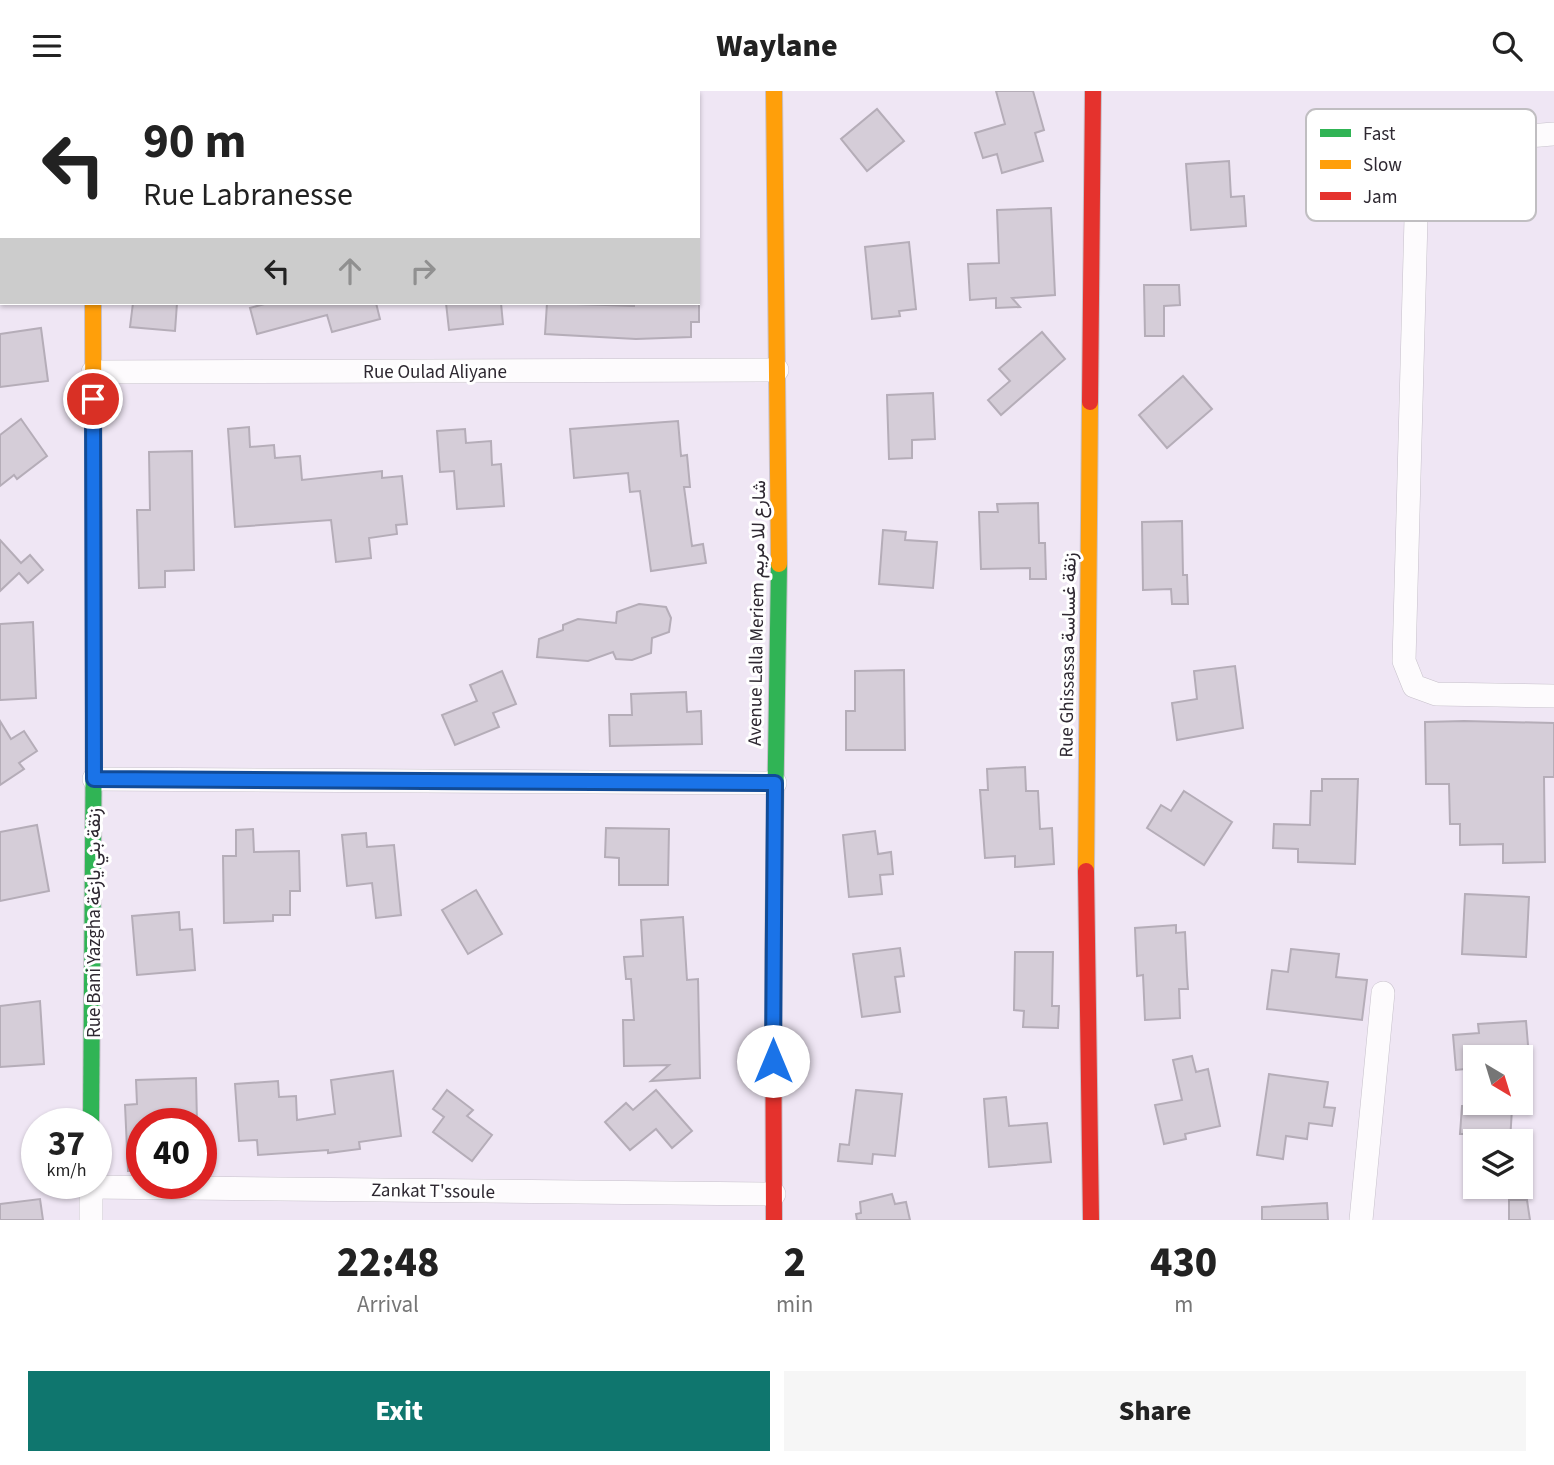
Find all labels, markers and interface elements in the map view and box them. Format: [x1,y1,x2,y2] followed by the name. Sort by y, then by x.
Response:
[716,23,838,69] text: Waylane
[28,27,66,65] icon: menu
[1488,27,1526,65] icon: search
[143,107,247,177] text: 90 m
[1306,109,1536,221] legend
[28,119,119,210] icon: left
[1363,121,1396,148] text: Fast
[1363,152,1402,179] text: Slow
[143,172,353,218] text: Rue Labranesse
[1363,184,1397,211] text: Jam
[258,252,296,290] icon: left
[331,252,369,290] icon: ahead
[404,252,442,290] icon: right
[363,359,507,386] street label: Rue Oulad Aliyane
[63,369,123,429] pin
[74,380,112,418] icon: arrive
[742,480,773,746] street label: Avenue Lalla Meriem شارع للا مريم
[1053,552,1084,758] street label: Rue Ghissassa زنقة غساسة
[81,808,109,1038] street label: Rue Bani Yazgha زنقة بني يازغة
[736,1024,810,1098] position arrow
[1463,1045,1533,1115] north arrow
[1463,1045,1533,1199] map controls
[126,1108,217,1199] speed limit sign: 40
[48,1119,85,1169] text: 37
[1463,1129,1533,1199] button: layers
[47,1158,86,1183] text: km/h
[371,1177,495,1206] street label: Zankat T'ssoule
[337,1233,439,1293] text: 22:48
[783,1233,806,1293] text: 2
[1150,1233,1217,1293] text: 430
[357,1288,419,1321] text: Arrival
[776,1288,813,1321] text: min
[1174,1288,1193,1321] text: m
[28,1371,770,1451] button: Exit
[784,1371,1526,1451] button: Share

